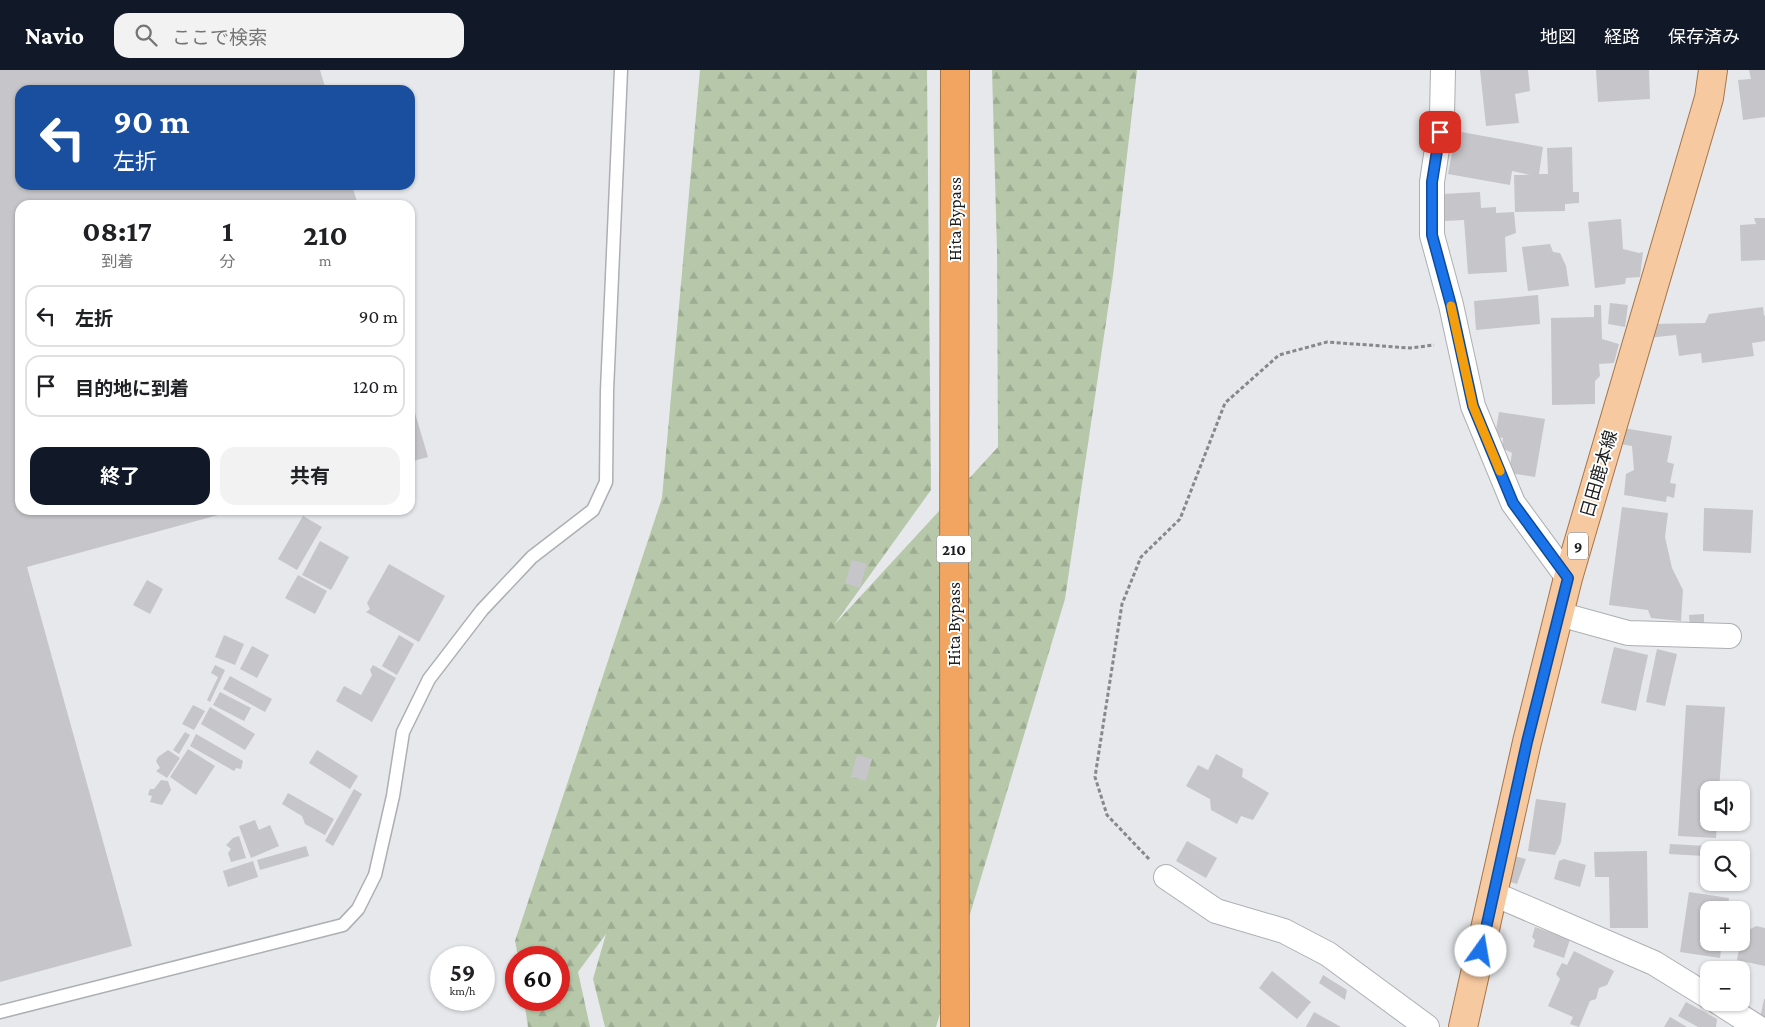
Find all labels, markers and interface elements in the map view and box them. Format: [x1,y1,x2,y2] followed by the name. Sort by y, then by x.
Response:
[114,13,464,58] search box
[132,21,160,49] icon: search
[25,22,84,49] text: Navio
[172,27,267,48] text: ここで検索
[1540,27,1576,47] text: 地図
[1604,27,1640,47] text: 経路
[1668,27,1740,47] text: 保存済み
[113,102,190,141] text: 90 m
[30,105,95,170] icon: left
[1419,111,1461,153] pin
[1426,118,1454,146] icon: arrive
[113,149,157,174] text: 左折
[945,177,965,261] street label: Hita Bypass
[82,214,152,247] text: 08:17
[222,214,233,247] text: 1
[303,218,348,251] text: 210
[319,252,332,269] text: m
[101,253,133,270] text: 到着
[220,253,236,270] text: 分
[32,302,60,330] icon: left
[359,306,398,327] text: 90 m
[75,308,113,329] text: 左折
[32,372,60,400] icon: arrive
[353,376,398,397] text: 120 m
[75,378,189,399] text: 目的地に到着
[1577,428,1621,520] street label: 日田鹿本線
[30,447,210,505] button: 終了
[220,447,400,505] button: 共有
[1568,532,1588,560] road number: 9
[936,536,972,562] road number: 210
[944,582,964,666] street label: Hita Bypass
[1700,781,1750,1011] map controls
[1700,781,1750,831] button: sound
[1700,841,1750,891] button: search
[1700,901,1750,951] button: +
[1454,924,1506,976] position arrow
[505,946,570,1011] speed limit sign: 60
[450,959,475,986] text: 59
[1700,961,1750,1011] button: −
[450,984,475,998] text: km/h

